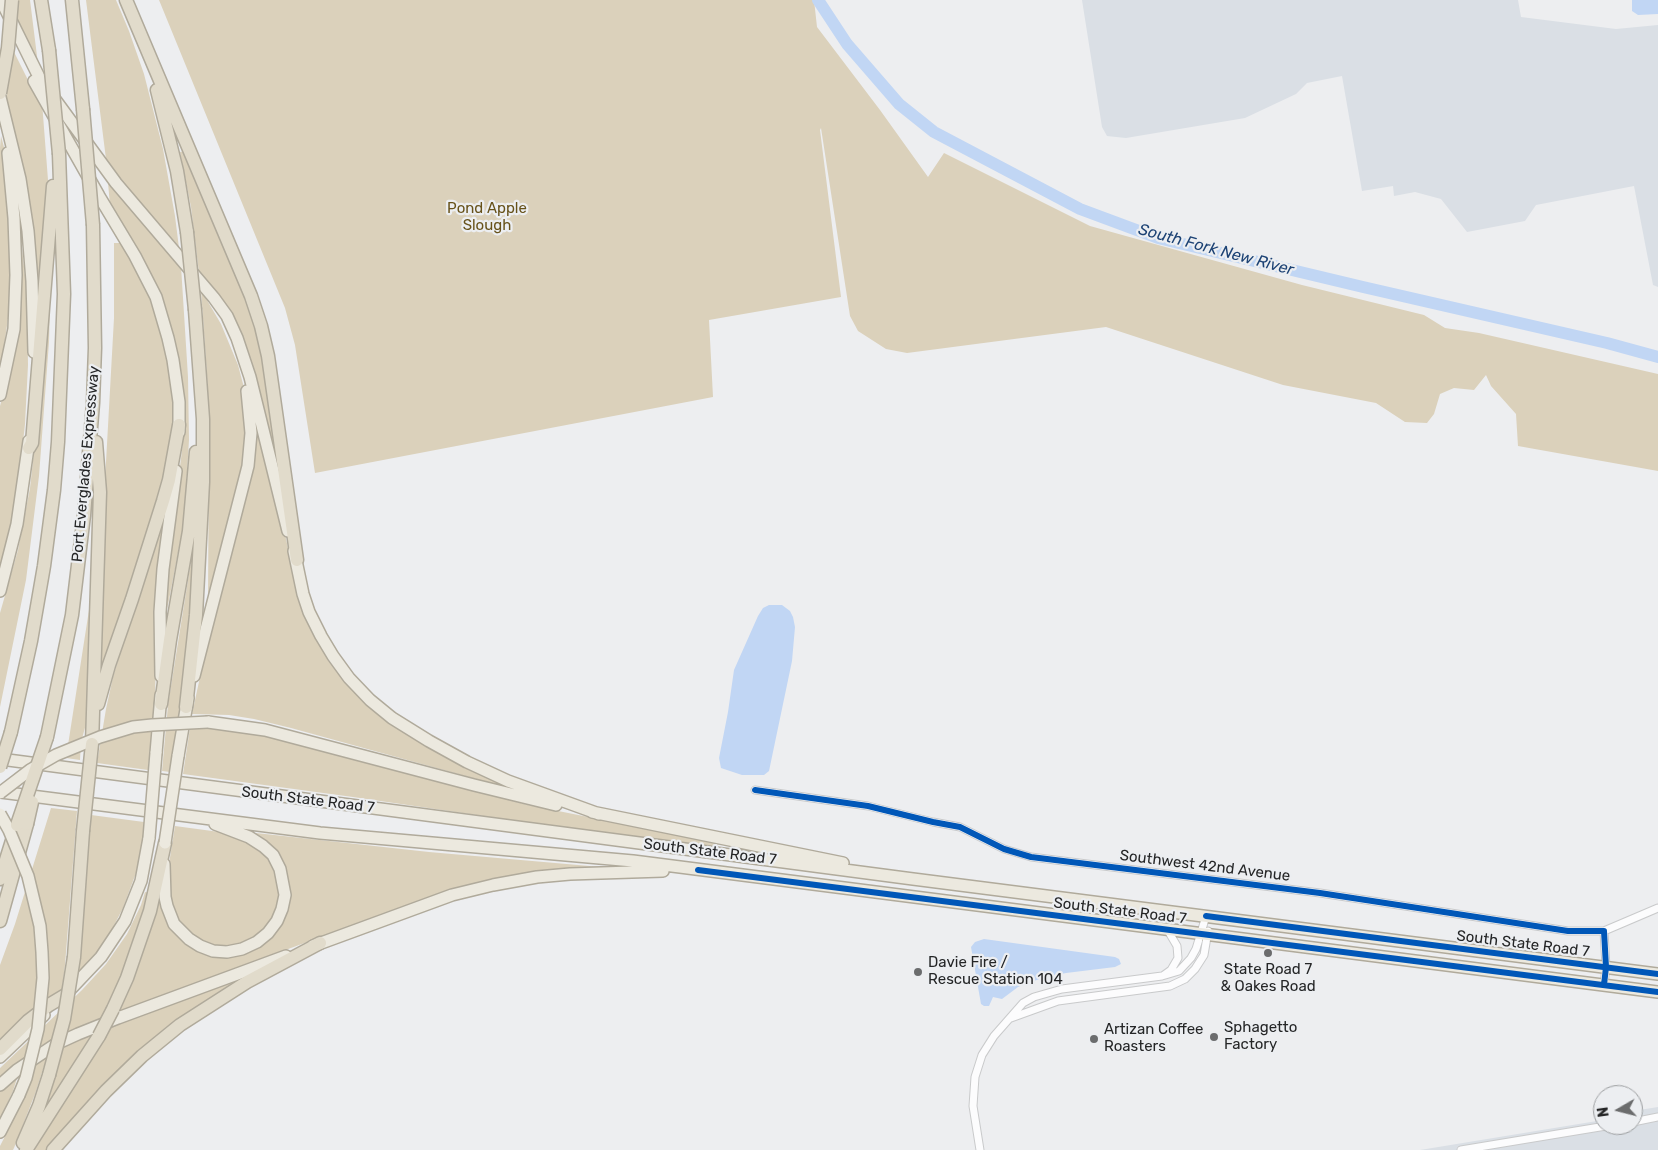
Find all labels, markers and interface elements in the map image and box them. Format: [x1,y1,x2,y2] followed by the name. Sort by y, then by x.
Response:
[447,200,527,235] park label: Pond Apple Slough
[1136,220,1296,280] water label: South Fork New River
[68,365,104,563] street label: Port Everglades Expressway
[240,783,376,817] street label: South State Road 7
[642,835,778,869] street label: South State Road 7
[1119,847,1291,885] street label: Southwest 42nd Avenue
[1052,894,1188,928] street label: South State Road 7
[1455,927,1591,961] street label: South State Road 7
[1262,947,1274,959] marker: State Road 7 & Oakes Road
[928,954,1063,989] place label: Davie Fire / Rescue Station 104
[1220,961,1316,996] place label: State Road 7 & Oakes Road
[912,966,924,978] marker: Davie Fire / Rescue Station 104
[1224,1019,1297,1054] place label: Sphagetto Factory
[1104,1021,1203,1056] place label: Artizan Coffee Roasters
[1208,1031,1220,1043] marker: Sphagetto Factory
[1088,1033,1100,1045] marker: Artizan Coffee Roasters
[1593,1085,1643,1135] north arrow
[1595,1106,1613,1118] text: N

